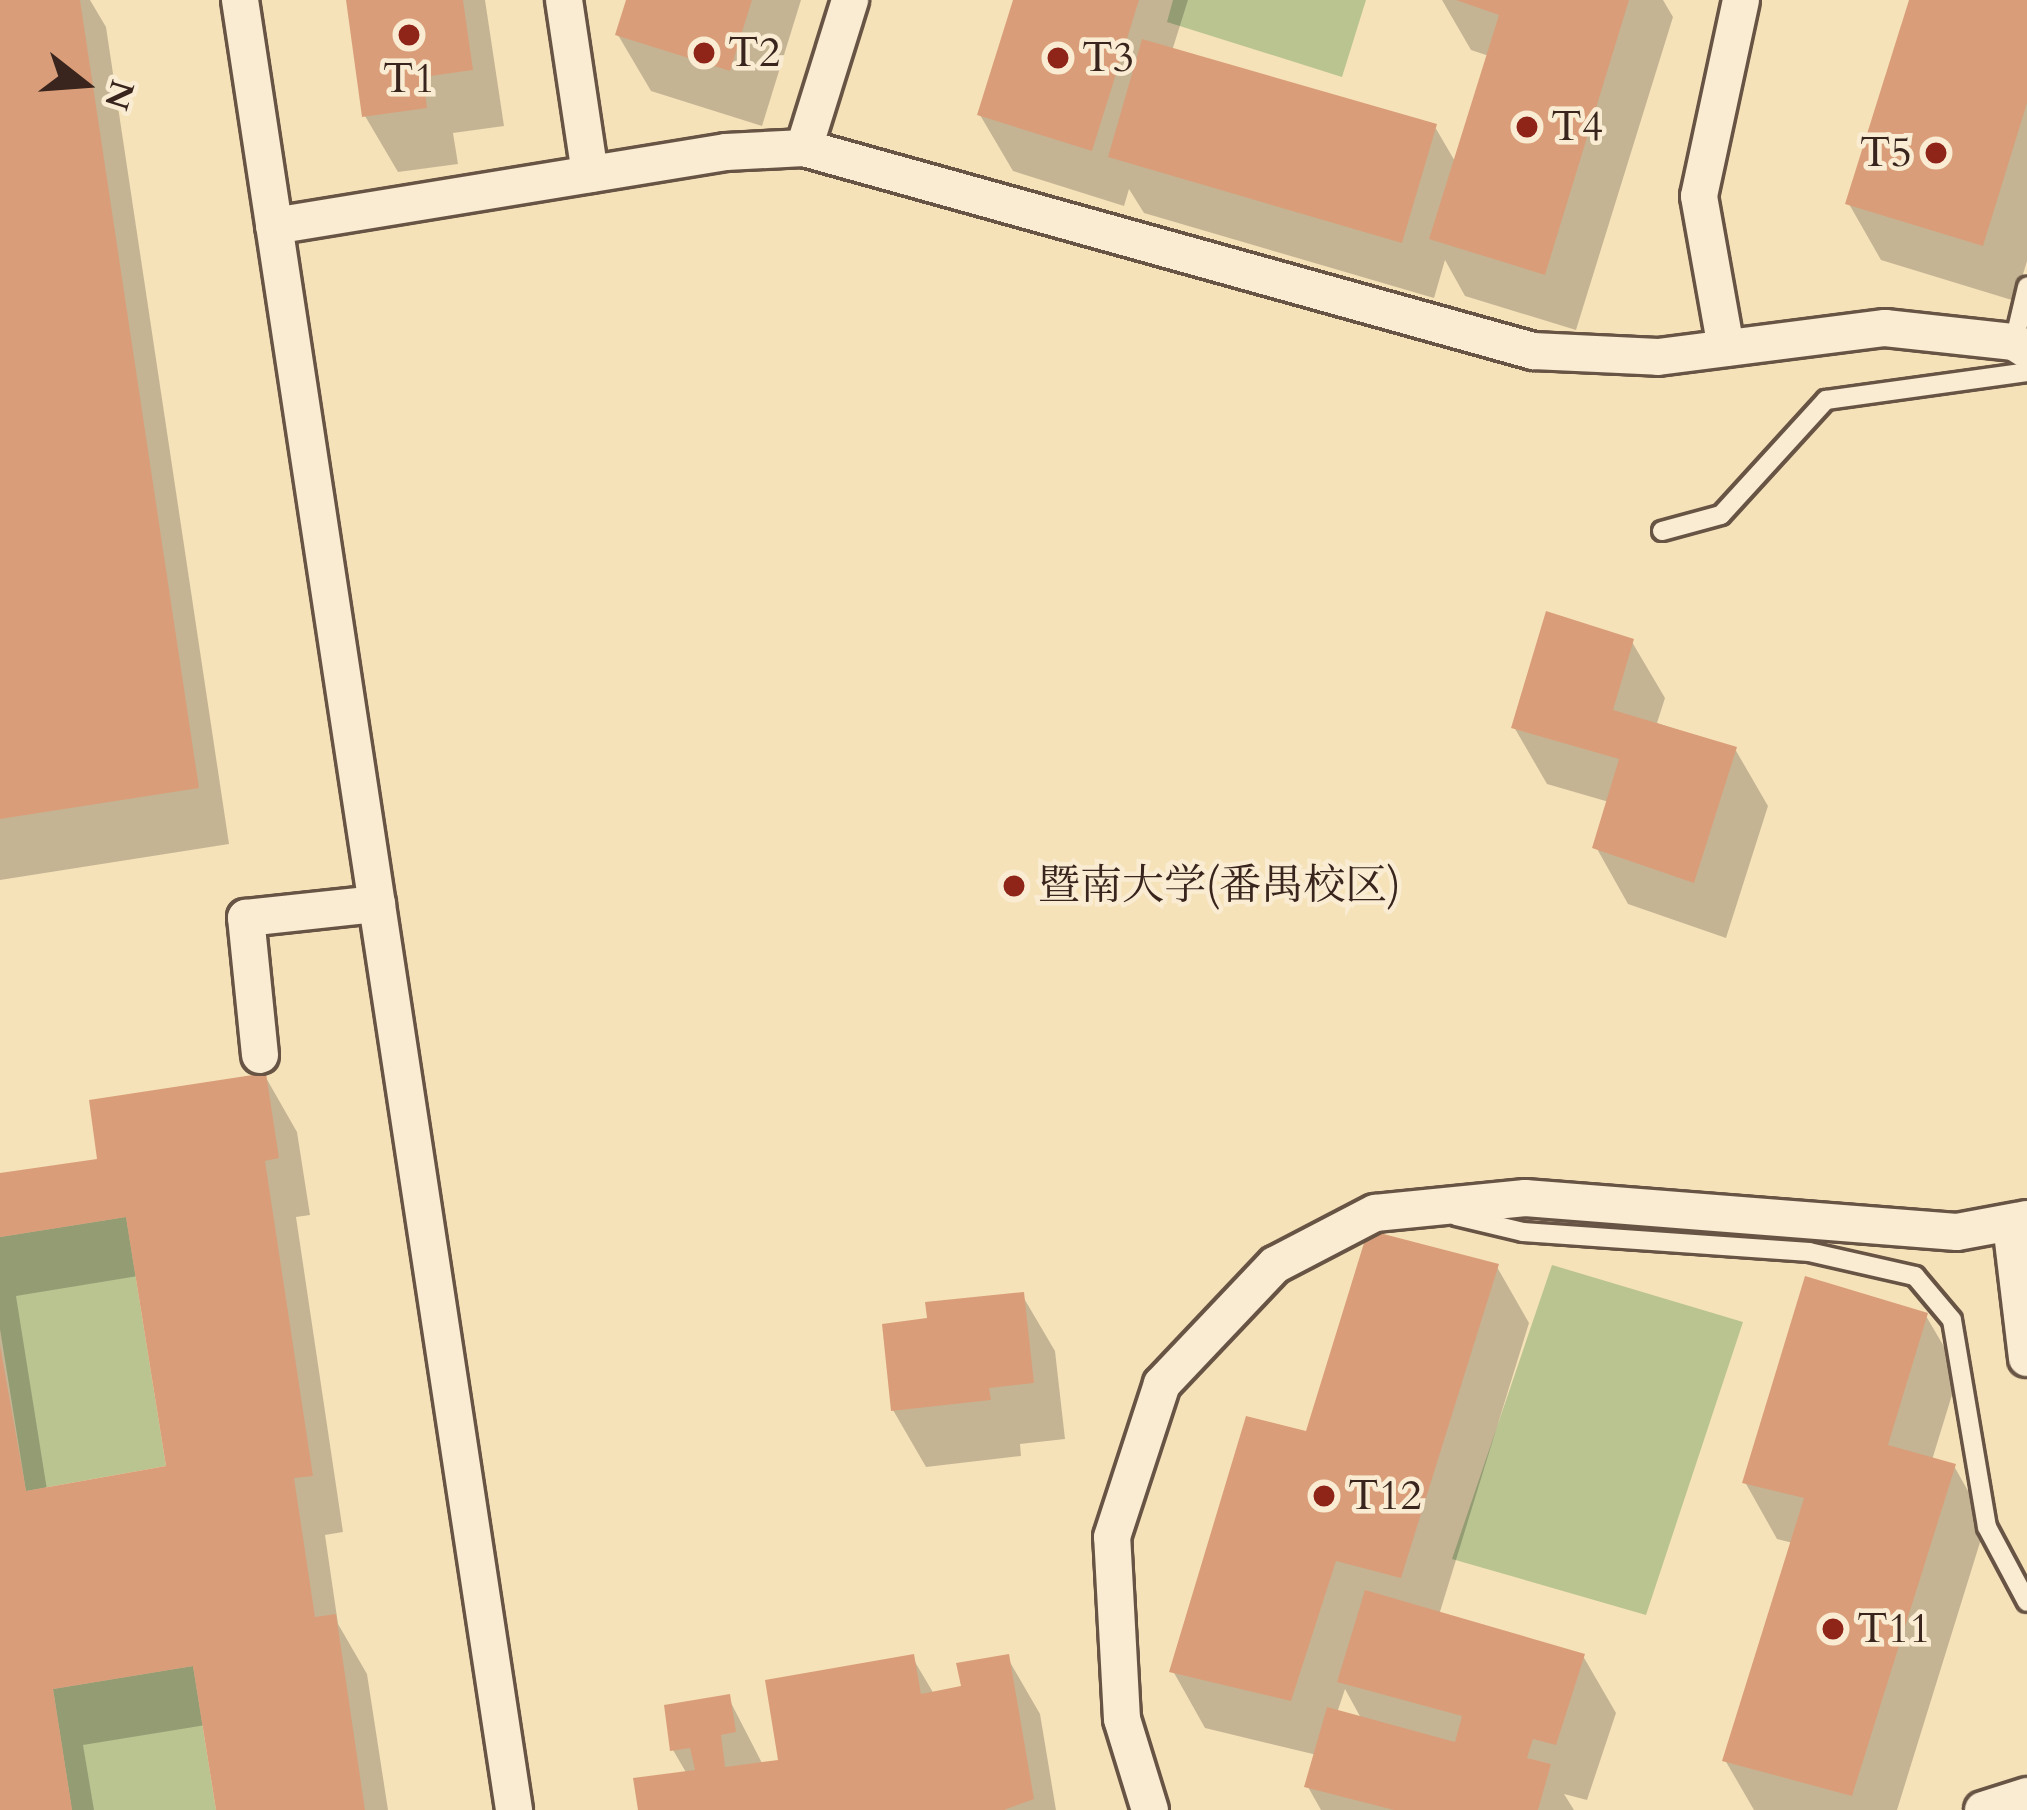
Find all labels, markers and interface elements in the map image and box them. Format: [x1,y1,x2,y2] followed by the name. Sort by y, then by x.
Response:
[396,22,422,48] marker: T1
[24,24,144,144] north arrow
[728,28,780,78] place label: T2
[1082,33,1134,83] place label: T3
[691,40,717,66] marker: T2
[1045,45,1071,71] marker: T3
[383,54,435,104] place label: T1
[93,74,145,115] text: N
[1551,102,1603,152] place label: T4
[1514,114,1540,140] marker: T4
[1860,128,1912,178] place label: T5
[1923,140,1949,166] marker: T5
[1038,861,1401,911] place label: 暨南大学(番禺校区)
[1001,873,1027,899] marker: 暨南大学(番禺校区)
[1348,1471,1422,1521] place label: T12
[1311,1483,1337,1509] marker: T12
[1857,1604,1931,1654] place label: T11
[1820,1616,1846,1642] marker: T11

